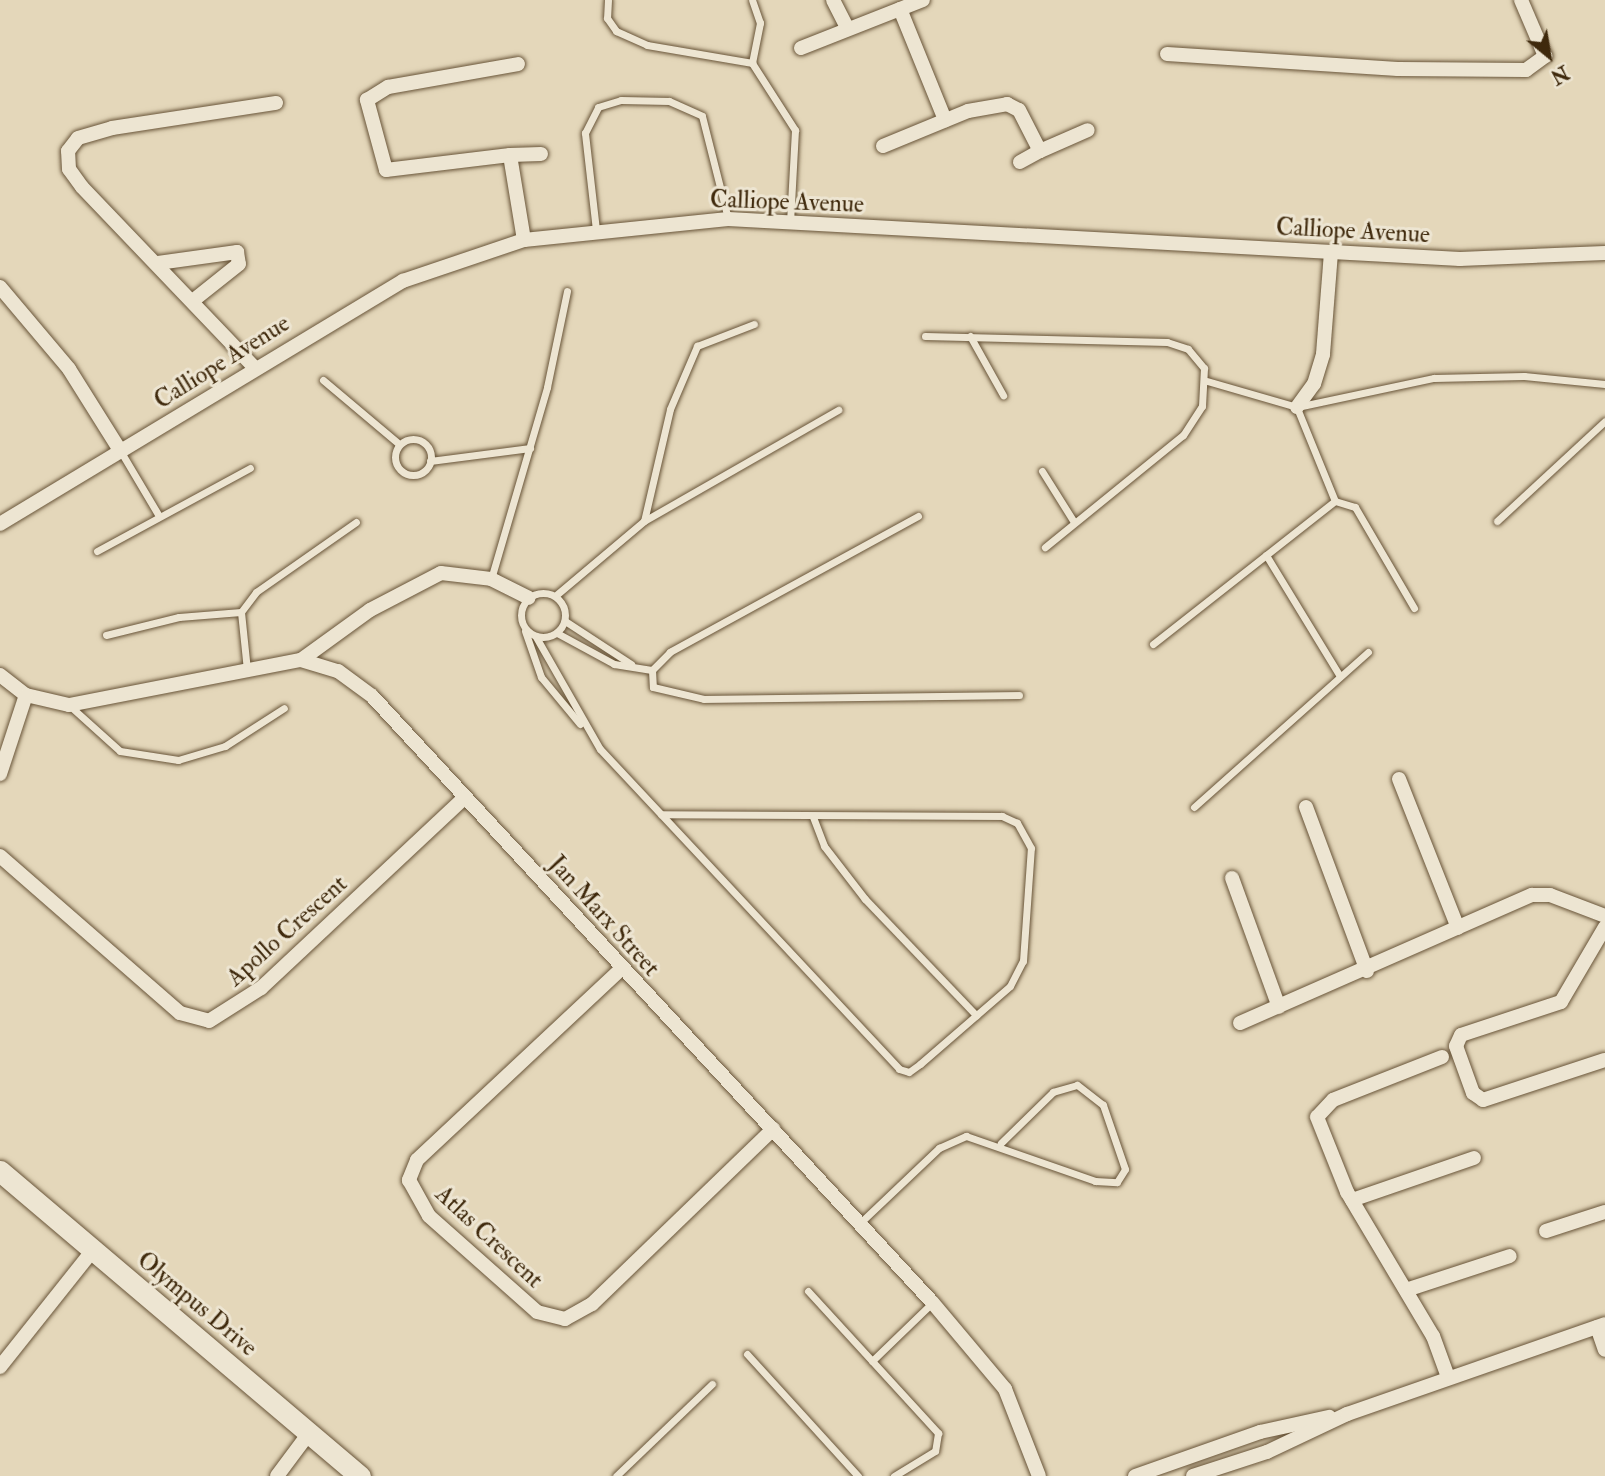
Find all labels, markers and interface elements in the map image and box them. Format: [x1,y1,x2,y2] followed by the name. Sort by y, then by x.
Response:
[1514,21,1584,91] north arrow
[1546,60,1573,89] text: N
[709,185,865,219] street label: Calliope Avenue
[1275,213,1431,249] street label: Calliope Avenue
[149,309,295,415] street label: Calliope Avenue
[542,850,666,982] street label: Jan Marx Street
[221,870,353,992] street label: Apollo Crescent
[429,1180,549,1294] street label: Atlas Crescent
[131,1246,263,1362] street label: Olympus Drive

